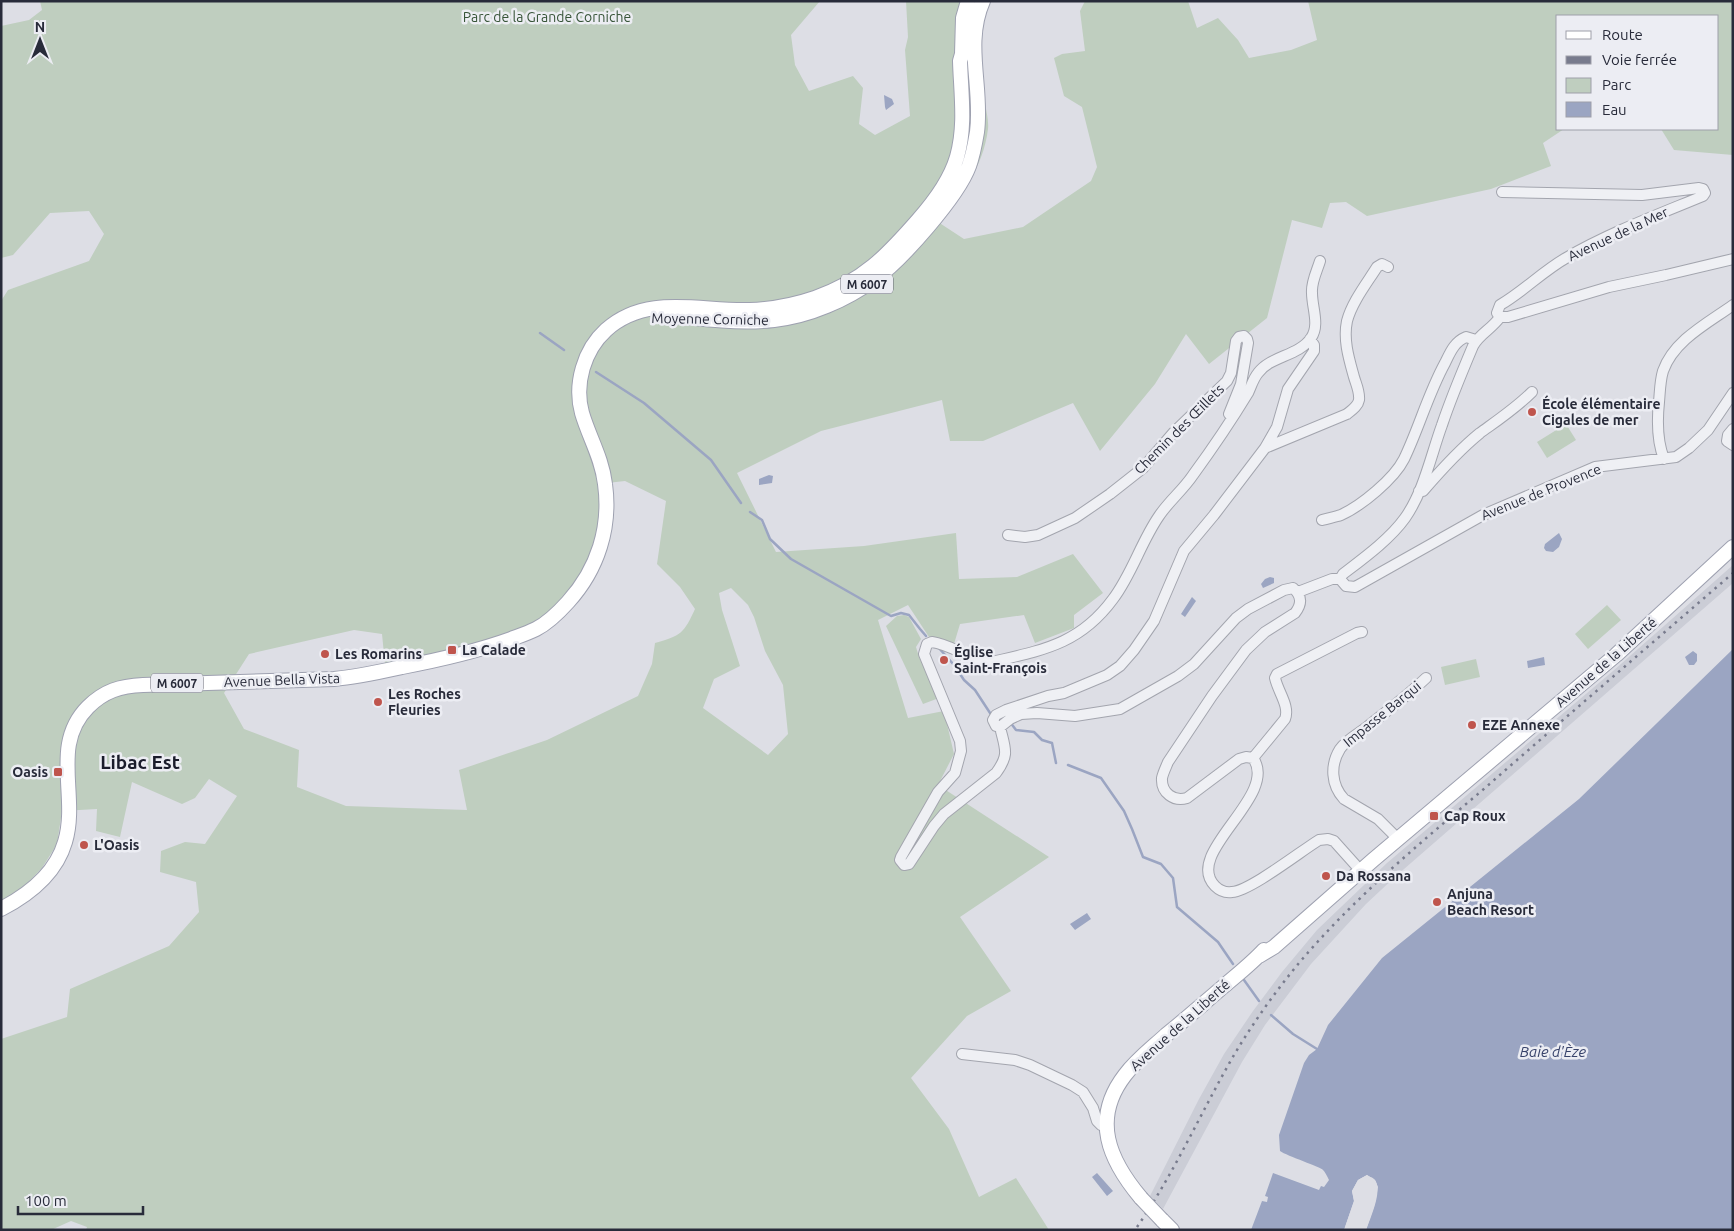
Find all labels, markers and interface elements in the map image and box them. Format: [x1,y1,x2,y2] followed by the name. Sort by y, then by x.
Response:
[463,9,631,25] park label: Parc de la Grande Corniche
[15,15,65,65] north arrow
[1556,15,1719,130] legend
[35,19,45,35] text: N
[1602,26,1643,43] text: Route
[1602,51,1677,68] text: Voie ferrée
[1602,76,1631,93] text: Parc
[1602,101,1627,118] text: Eau
[1565,203,1671,264] street label: Avenue de la Mer
[841,274,893,294] road number: M 6007
[651,310,769,328] street label: Moyenne Corniche
[1131,381,1227,477] street label: Chemin des Œillets
[1542,395,1661,428] place label: École élémentaire Cigales de mer
[1526,406,1538,418] marker: École élémentaire Cigales de mer
[1479,461,1603,523] street label: Avenue de Provence
[1552,614,1660,710] street label: Avenue de la Liberté
[462,642,526,658] place label: La Calade
[954,643,1047,677] place label: Église Saint-François
[446,644,458,656] marker: La Calade
[335,646,423,662] place label: Les Romarins
[319,648,331,660] marker: Les Romarins
[938,654,950,666] marker: Église Saint-François
[224,670,340,690] street label: Avenue Bella Vista
[151,674,203,692] road number: M 6007
[1340,678,1424,750] street label: Impasse Barqui
[388,686,461,718] place label: Les Roches Fleuries
[372,696,384,708] marker: Les Roches Fleuries
[1482,717,1560,733] place label: EZE Annexe
[1466,719,1478,731] marker: EZE Annexe
[100,751,180,773] district label: Libac Est
[12,764,48,780] place label: Oasis
[52,766,64,778] marker: Oasis
[1444,808,1506,824] place label: Cap Roux
[1428,810,1440,822] marker: Cap Roux
[94,837,140,853] place label: L'Oasis
[78,839,90,851] marker: L'Oasis
[1336,868,1411,884] place label: Da Rossana
[1320,870,1332,882] marker: Da Rossana
[1447,886,1534,918] place label: Anjuna Beach Resort
[1431,896,1443,908] marker: Anjuna Beach Resort
[1127,976,1233,1074] street label: Avenue de la Liberté
[1520,1043,1587,1060] water label: Baie d'Èze
[18,1184,142,1216] scale bar
[25,1192,67,1209] text: 100 m

